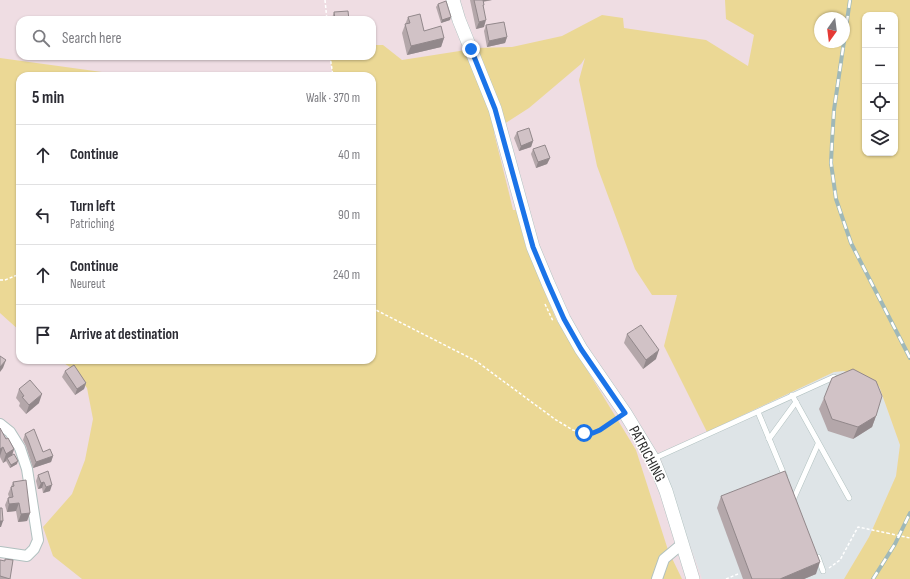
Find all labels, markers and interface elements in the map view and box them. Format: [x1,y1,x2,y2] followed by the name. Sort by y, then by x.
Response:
[814,12,850,48] north arrow
[862,12,898,156] map controls
[862,12,898,48] button: +
[16,16,376,60] search box
[30,27,52,49] icon: search
[62,29,122,48] text: Search here
[462,40,480,58] route end
[862,48,898,84] button: −
[862,84,898,120] button: locate
[32,88,64,108] text: 5 min
[306,90,360,106] text: Walk · 370 m
[862,120,898,156] button: layers
[32,144,54,166] icon: ahead
[70,145,119,164] text: Continue
[338,147,360,163] text: 40 m
[70,197,115,216] text: Turn left
[32,204,54,226] icon: left
[338,207,360,223] text: 90 m
[70,216,114,232] text: Patriching
[70,257,119,276] text: Continue
[32,264,54,286] icon: ahead
[333,267,360,283] text: 240 m
[70,276,105,292] text: Neureut
[32,324,54,346] icon: arrive
[70,325,179,344] text: Arrive at destination
[624,423,670,485] street label: PATRICHING
[575,424,593,442] route start

